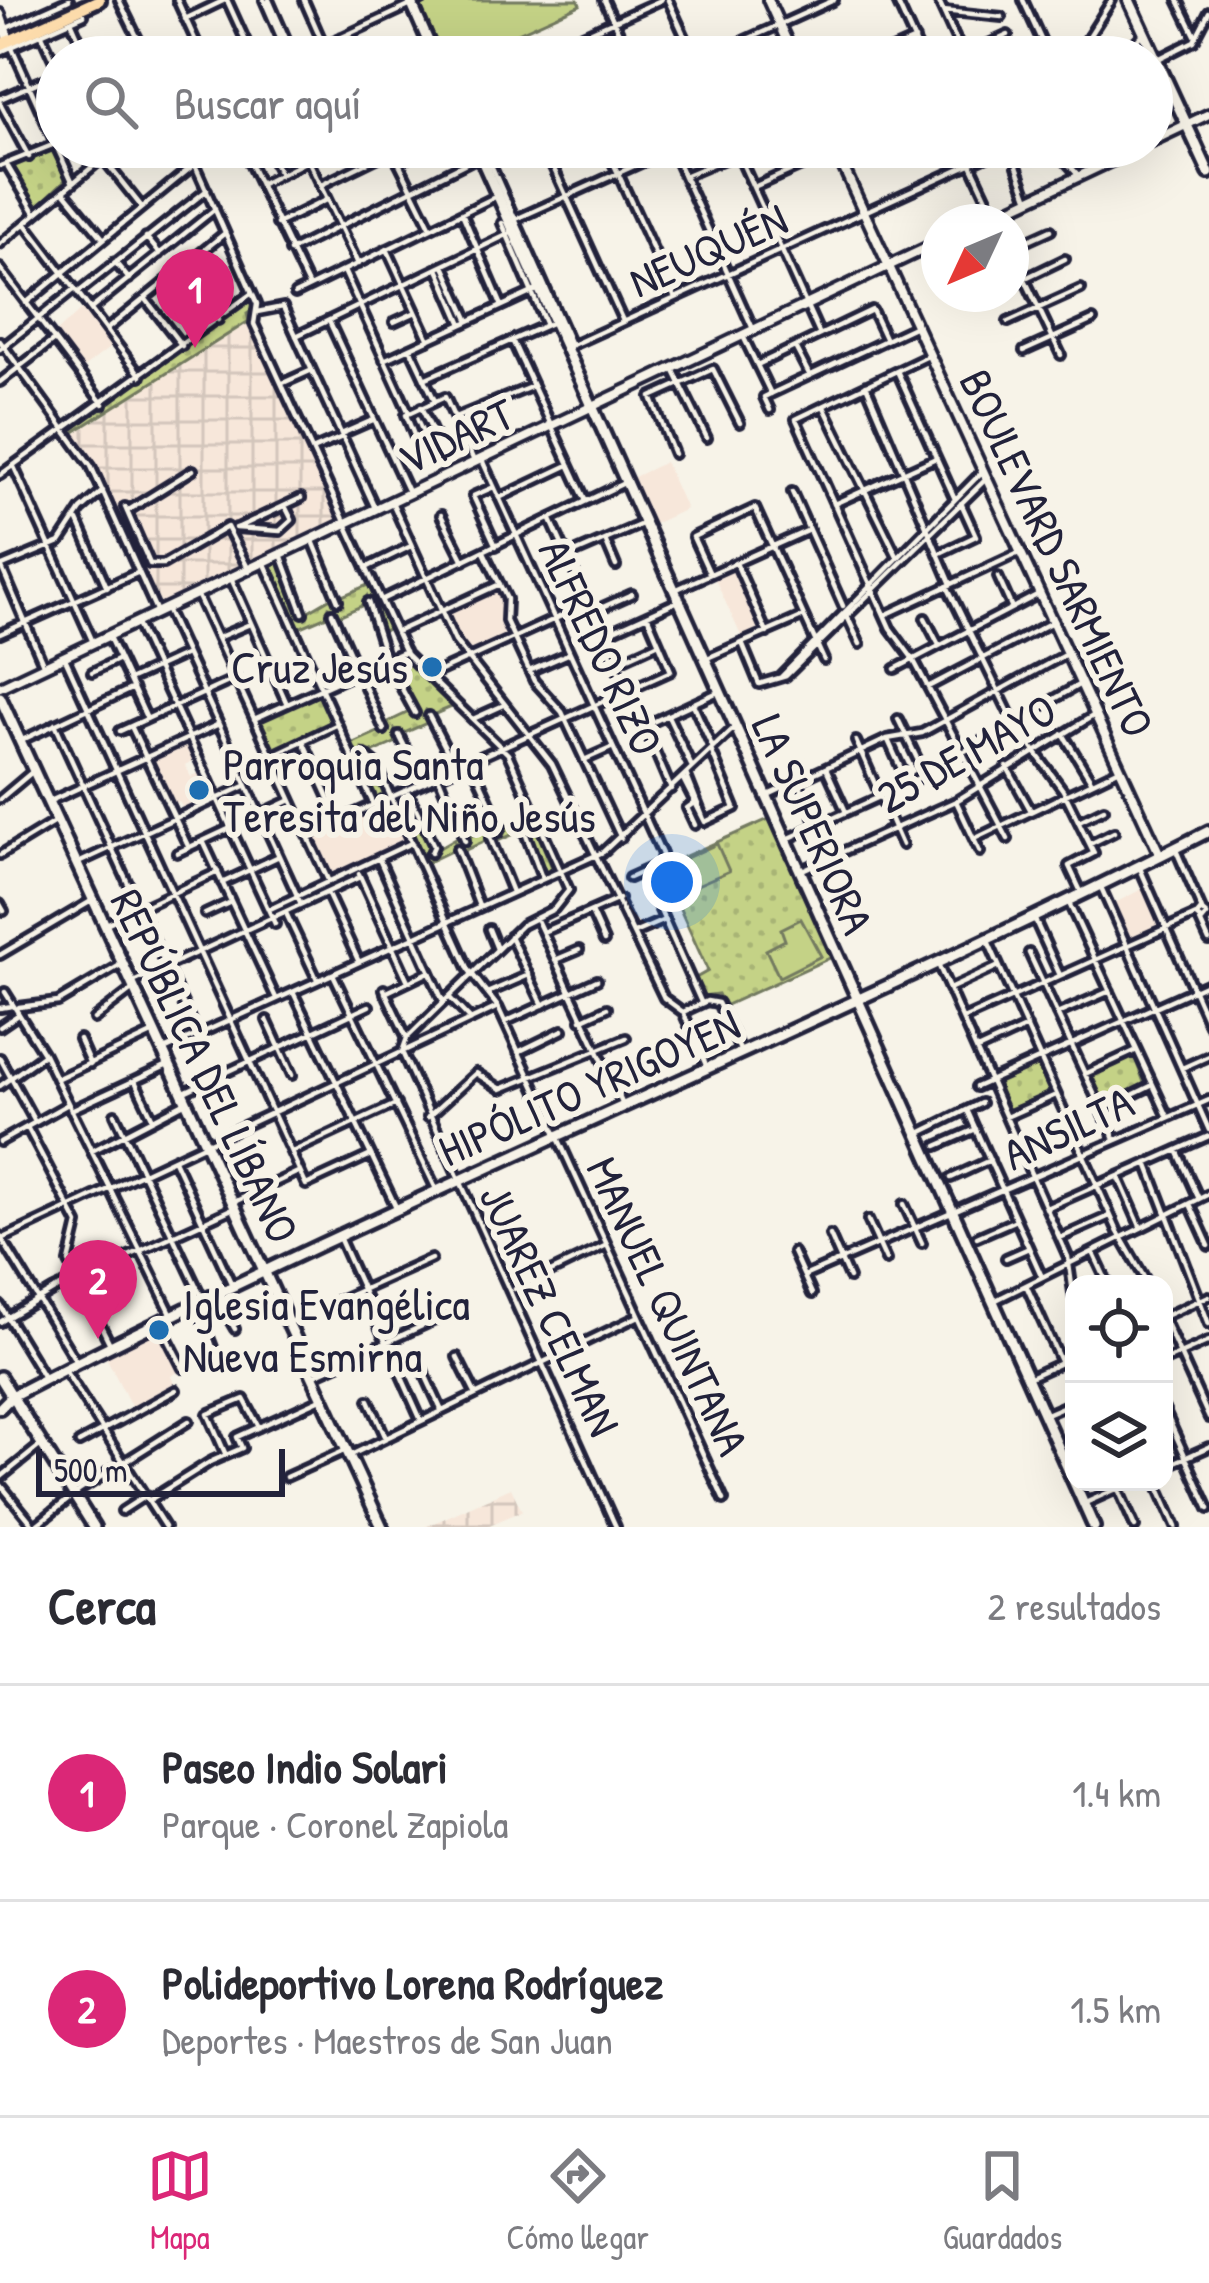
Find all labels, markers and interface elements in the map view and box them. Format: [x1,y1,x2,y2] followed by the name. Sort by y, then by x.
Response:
[36,36,1173,168] search box
[78,69,144,135] icon: search
[174,72,361,133] text: Buscar aquí
[619,188,796,311] street label: NEUQUÉN
[921,204,1029,312] north arrow
[156,249,234,348] pin: 1
[946,359,1169,746] street label: BOULEVARD SARMIENTO
[388,382,524,489] street label: VIDART
[525,529,678,765] street label: ALFREDO RIZO
[231,636,408,697] place label: Cruz Jesús
[419,654,445,680] marker: Cruz Jesús
[865,678,1066,827] street label: 25 DE MAYO
[738,704,889,943] street label: LA SUPERIORA
[223,733,596,846] place label: Parroquia Santa Teresita del Niño Jesús
[186,777,212,803] marker: Parroquia Santa Teresita del Niño Jesús
[642,852,702,912] your location
[97,879,314,1252] street label: REPÚBLICA DEL LÍBANO
[429,993,749,1180] street label: HIPÓLITO YRIGOYEN
[993,1071,1143,1184] street label: ANSILTA
[573,1147,764,1465] street label: MANUEL QUINTANA
[466,1174,635,1445] street label: JUAREZ CELMAN
[59,1240,137,1339] pin: 2
[183,1273,470,1386] place label: Iglesia Evangélica Nueva Esmirna
[1065,1275,1173,1491] map controls
[1065,1275,1173,1383] button: locate
[146,1317,172,1343] marker: Iglesia Evangélica Nueva Esmirna
[1065,1383,1173,1491] button: layers
[36,1443,285,1496] scale bar
[54,1448,128,1492] text: 500 m
[48,1571,156,1640] text: Cerca
[988,1579,1161,1632] text: 2 resultados
[162,1736,448,1797] text: Paseo Indio Solari
[80,1766,94,1819] text: 1
[1072,1766,1161,1819] text: 1.4 km
[162,1797,508,1850] text: Parque · Coronel Zapiola
[162,1952,663,2013] text: Polideportivo Lorena Rodríguez
[78,1982,96,2035] text: 2
[1070,1982,1161,2035] text: 1.5 km
[162,2013,613,2066] text: Deportes · Maestros de San Juan
[147,2143,213,2259] tab: Mapa
[507,2143,649,2259] tab: Cómo llegar
[943,2143,1062,2259] tab: Guardados

